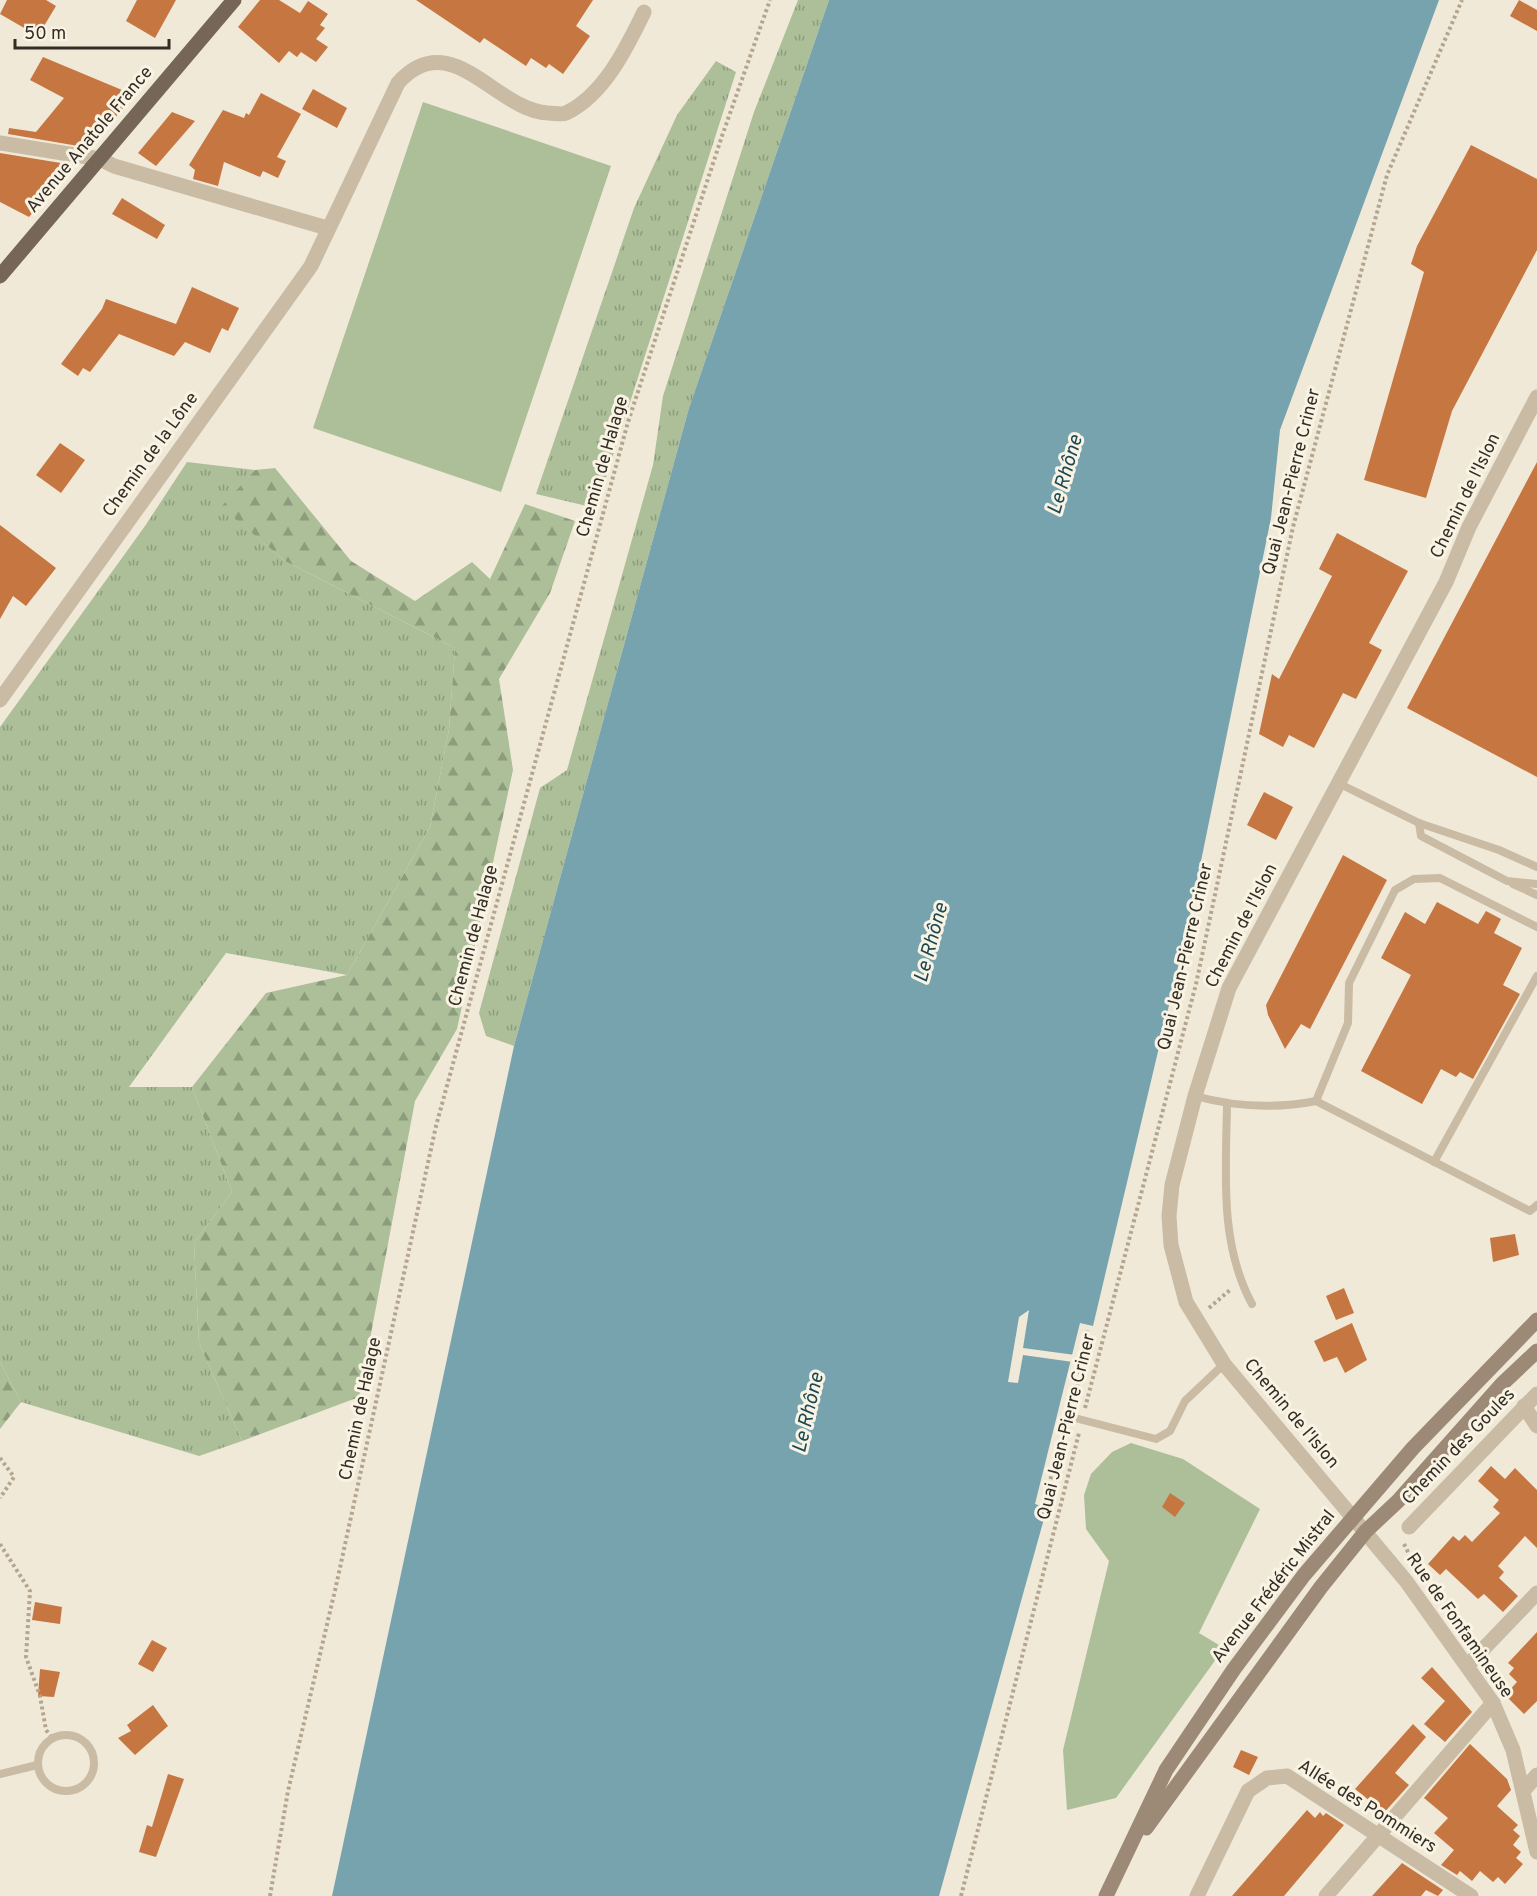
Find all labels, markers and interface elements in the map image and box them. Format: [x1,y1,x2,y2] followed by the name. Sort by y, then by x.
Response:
[15,12,170,50] scale bar
[24,23,66,46] text: 50 m
[22,62,158,218] street label: Avenue Anatole France
[1258,386,1326,578] street label: Quai Jean-Pierre Criner
[98,388,204,522] street label: Chemin de la Lône
[572,394,634,540] street label: Chemin de Halage
[1426,430,1506,562] street label: Chemin de l'Islon
[1042,432,1090,518] water label: Le Rhône
[1201,860,1283,992] street label: Chemin de l'Islon
[1153,861,1219,1053] street label: Quai Jean-Pierre Criner
[444,863,504,1009] street label: Chemin de Halage
[909,900,955,986] water label: Le Rhône
[1033,1331,1101,1523] street label: Quai Jean-Pierre Criner
[335,1335,387,1483] street label: Chemin de Halage
[1238,1354,1344,1474] street label: Chemin de l'Islon
[787,1370,831,1456] water label: Le Rhône
[1397,1384,1521,1510] street label: Chemin des Goules
[1207,1506,1341,1668] street label: Avenue Frédéric Mistral
[1400,1549,1518,1703] street label: Rue de Fonfamineuse
[1293,1755,1441,1859] street label: Allée des Pommiers

